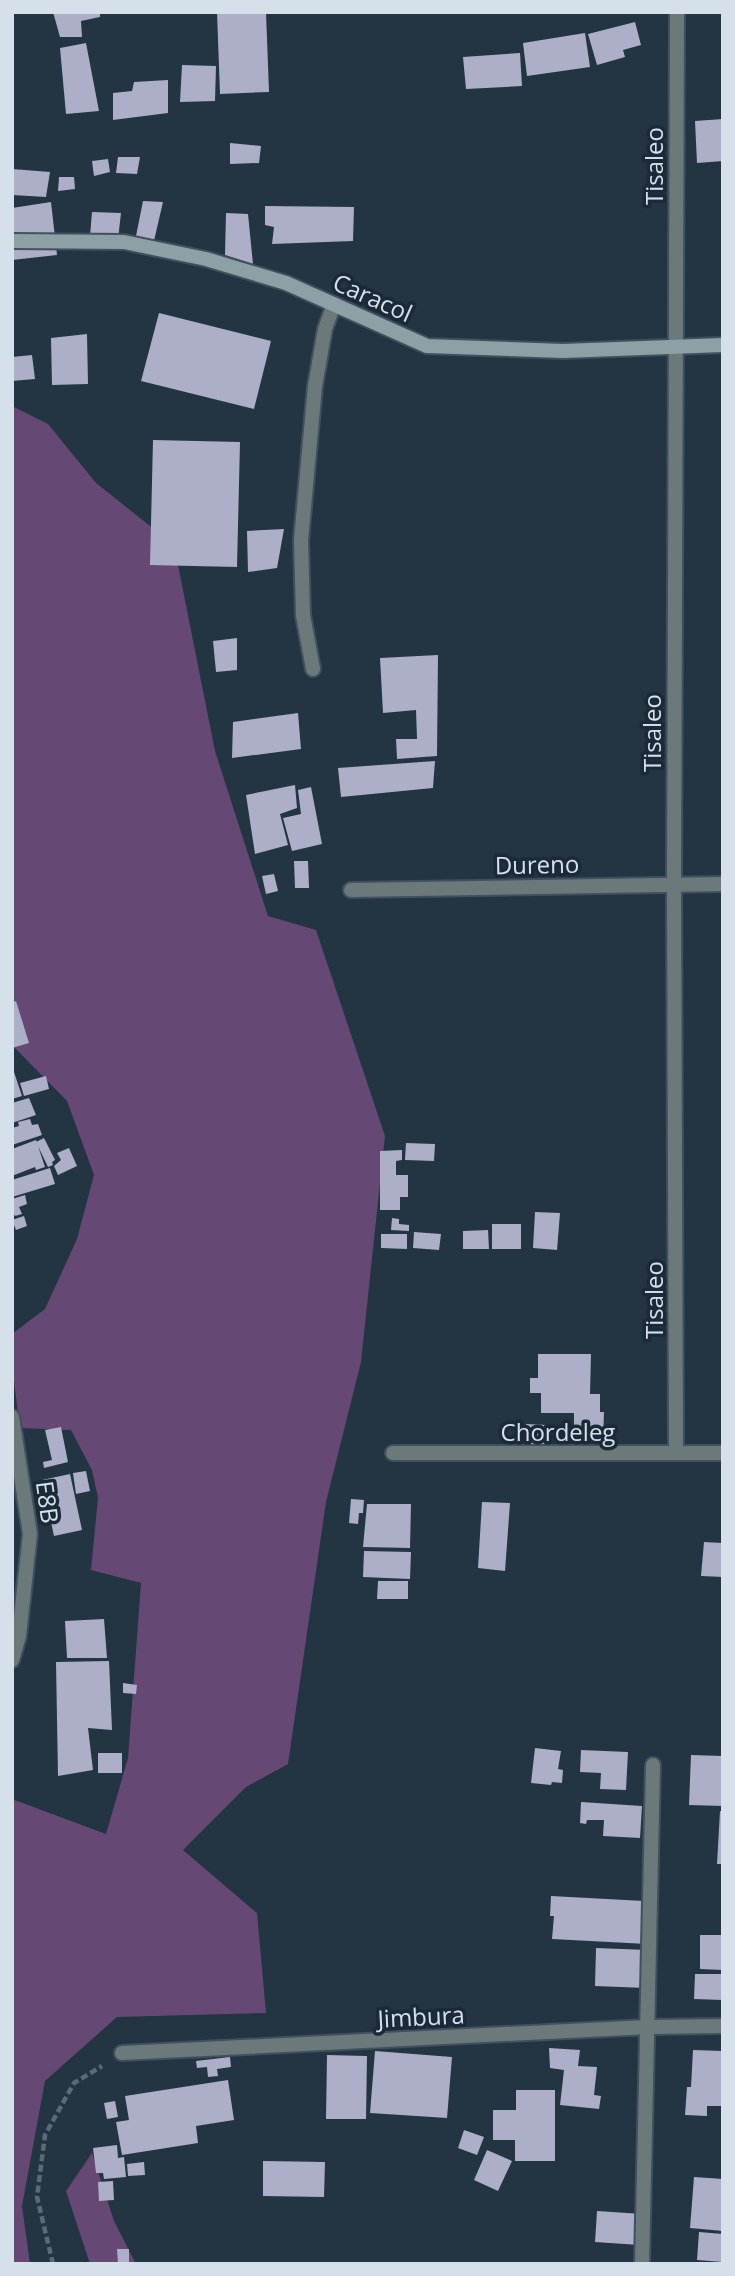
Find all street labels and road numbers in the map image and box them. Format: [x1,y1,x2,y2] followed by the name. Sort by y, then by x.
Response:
[637,127,670,205] street label: Tisaleo
[328,265,418,329] street label: Caracol
[635,694,668,772] street label: Tisaleo
[494,847,580,881] street label: Dureno
[637,1261,670,1339] street label: Tisaleo
[501,1415,615,1448] street label: Chordeleg
[29,1479,67,1525] street label: E8B
[375,1997,465,2035] street label: Jimbura

